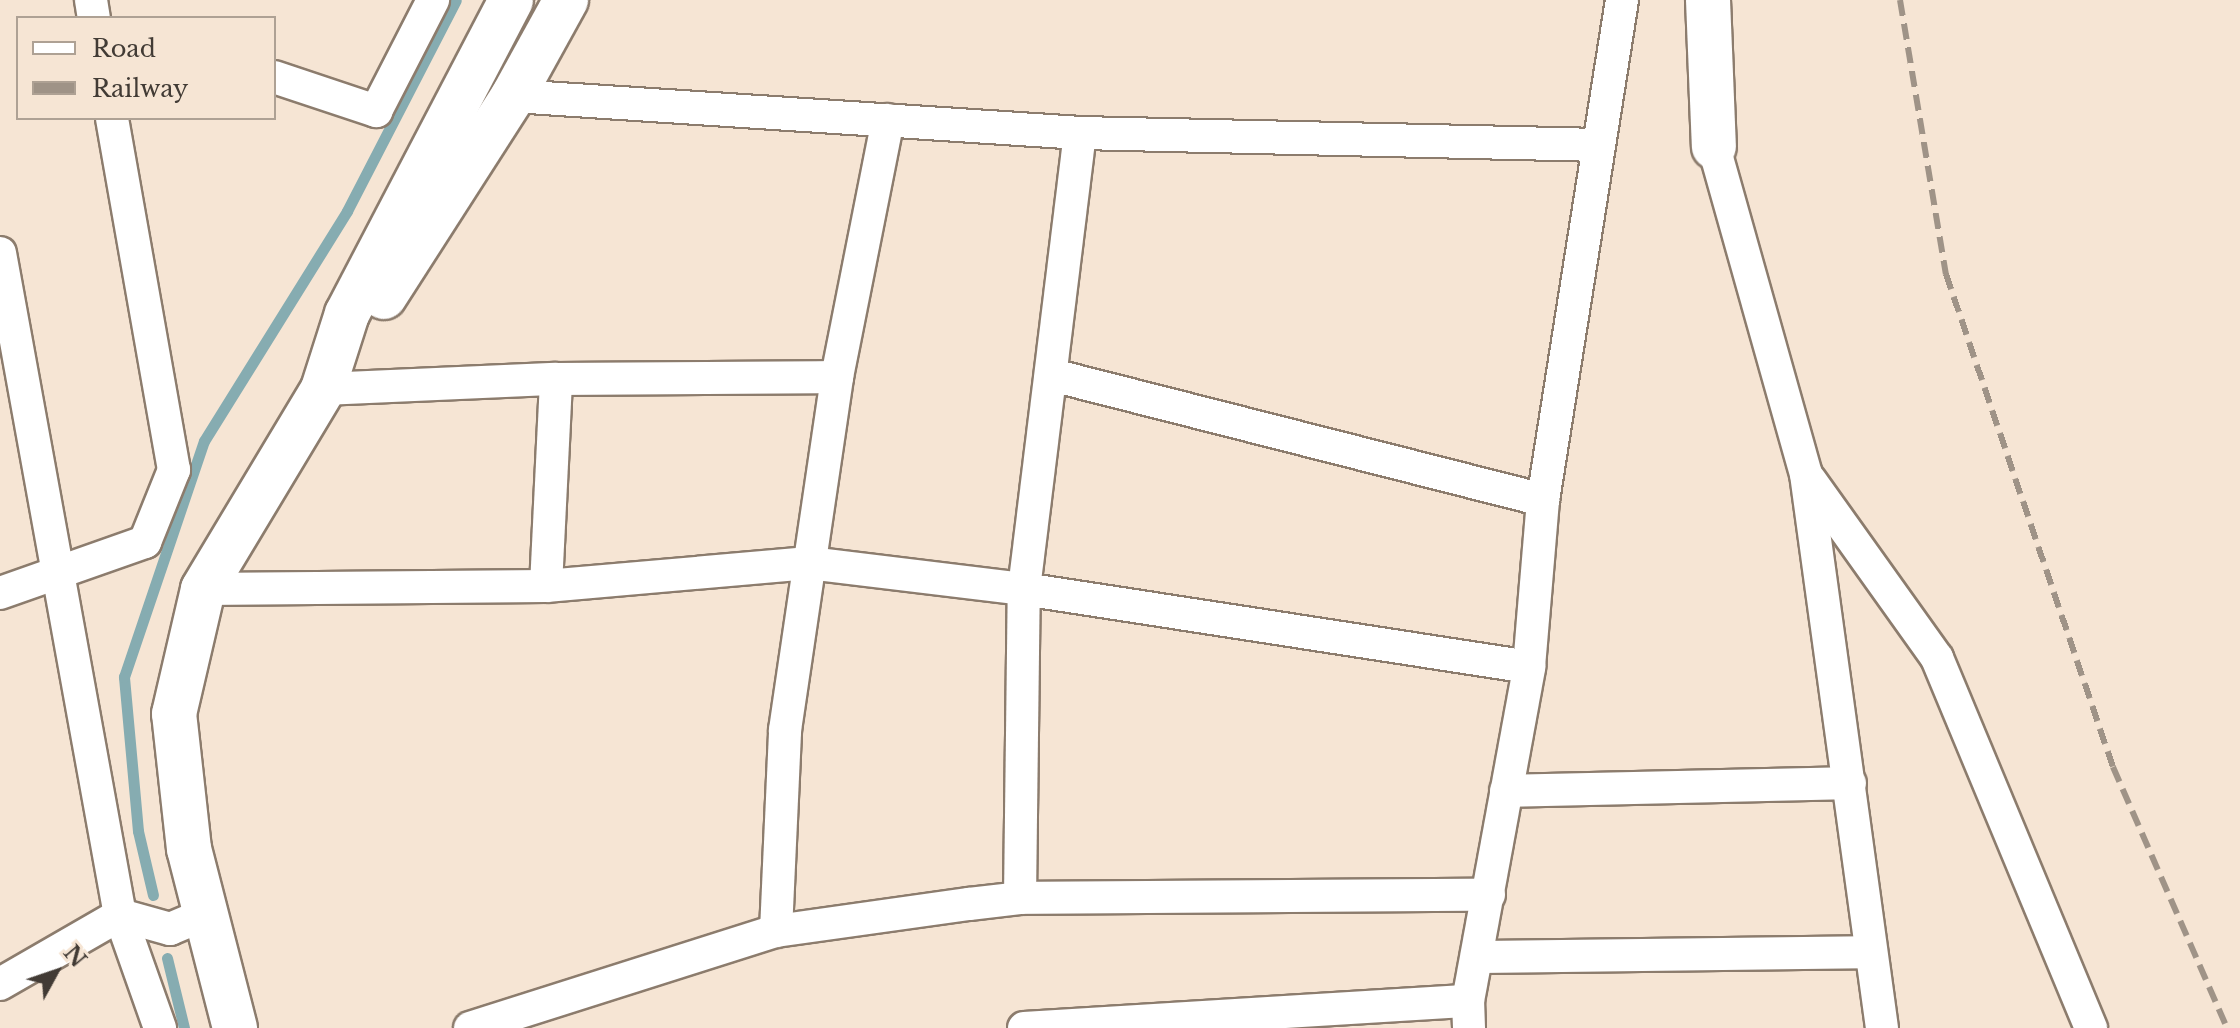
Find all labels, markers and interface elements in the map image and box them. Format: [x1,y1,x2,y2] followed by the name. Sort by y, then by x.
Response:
[16,16,276,120] legend
[92,34,156,63] text: Road
[92,74,188,103] text: Railway
[16,932,96,1012] north arrow
[58,940,92,973] text: N

